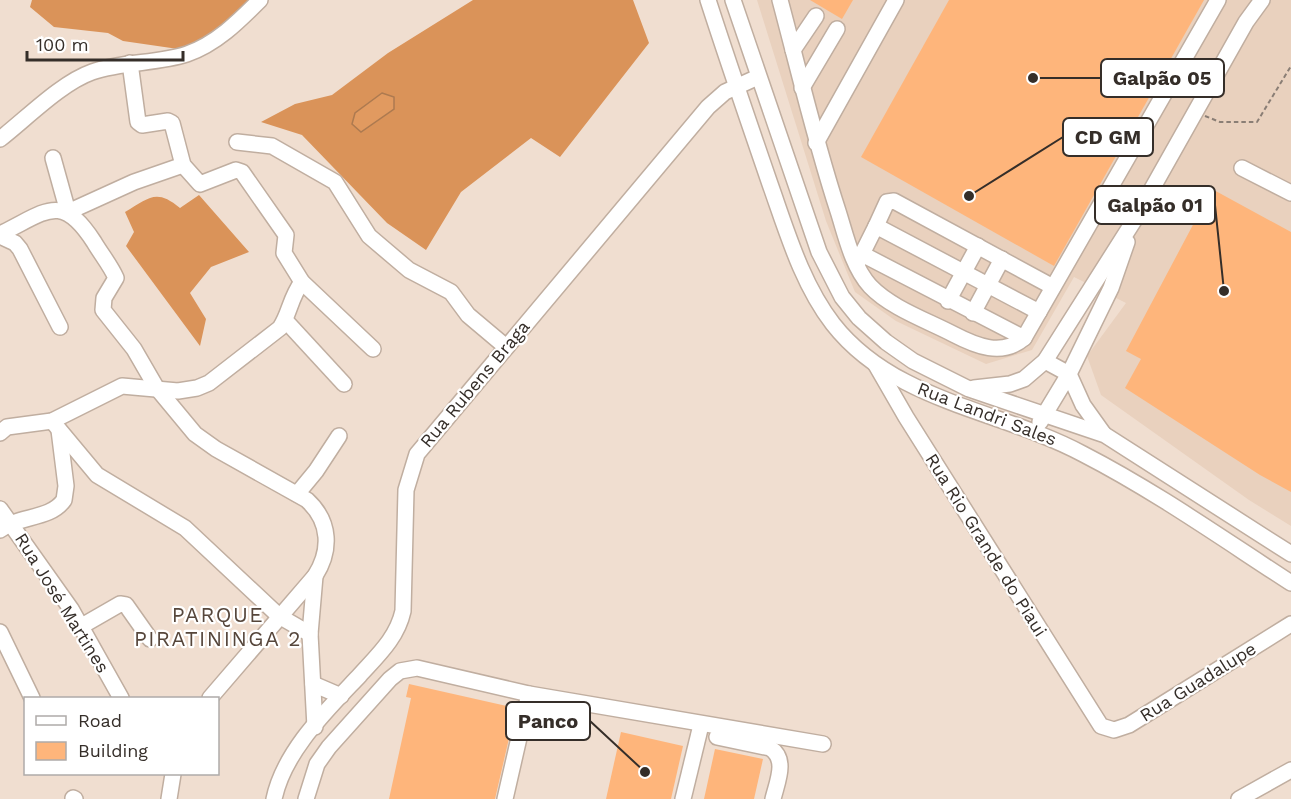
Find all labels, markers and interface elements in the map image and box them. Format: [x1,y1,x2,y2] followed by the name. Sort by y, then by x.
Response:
[27,24,183,62] scale bar
[36,34,89,55] text: 100 m
[1101,59,1224,97] callout: Galpão 05
[1113,66,1211,90] text: Galpão 05
[1063,118,1153,156] callout: CD GM
[1075,125,1141,149] text: CD GM
[1095,186,1215,224] callout: Galpão 01
[1107,193,1203,217] text: Galpão 01
[416,316,534,451] street label: Rua Rubens Braga
[915,377,1060,450] street label: Rua Landri Sales
[921,449,1051,640] street label: Rua Rio Grande do Piaui
[11,529,114,676] street label: Rua José Martines
[134,602,302,651] district label: PARQUE PIRATININGA 2
[1136,637,1260,726] street label: Rua Guadalupe
[24,697,219,775] legend
[506,702,590,740] callout: Panco
[518,709,578,733] text: Panco
[78,710,122,731] text: Road
[78,740,148,761] text: Building

